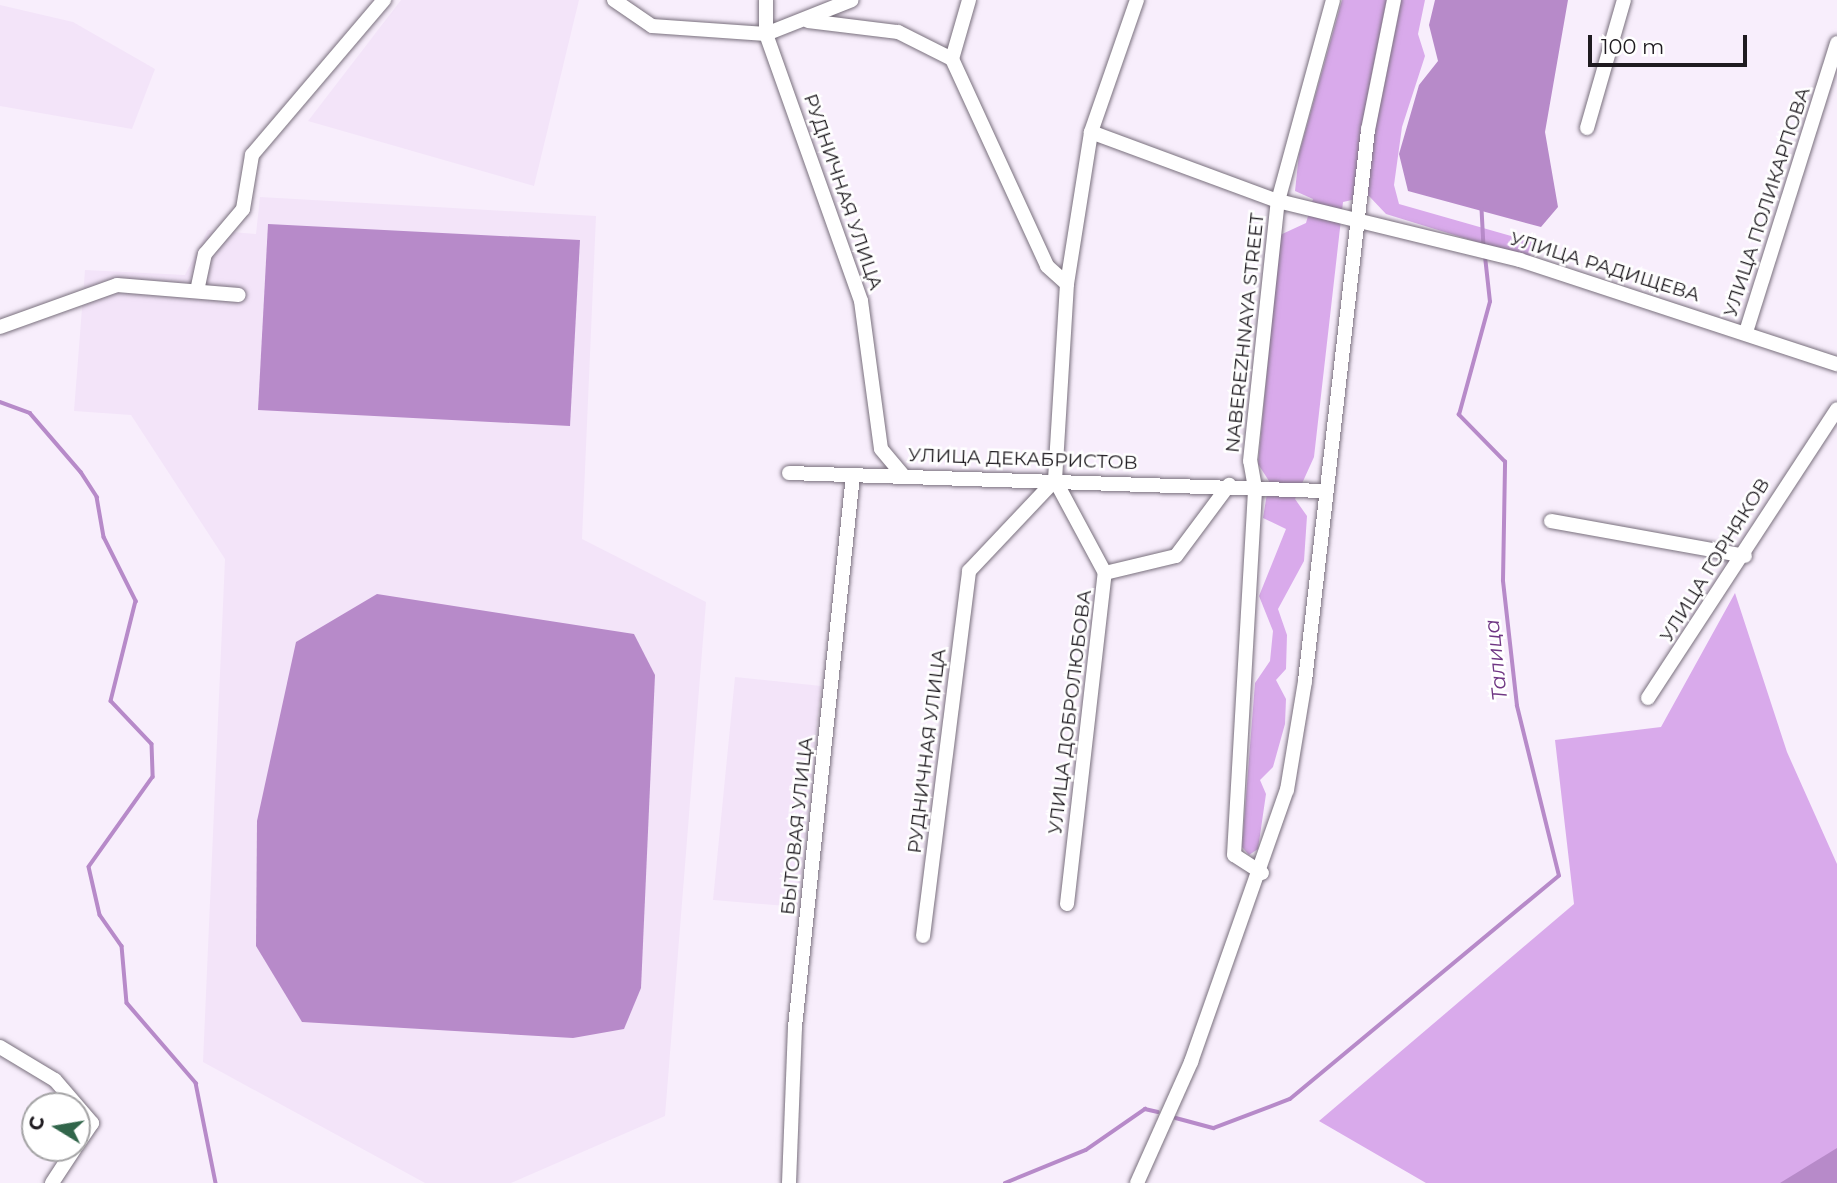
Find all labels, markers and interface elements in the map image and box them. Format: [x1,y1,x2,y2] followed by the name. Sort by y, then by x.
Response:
[1592,21,1751,65] scale bar
[1601,34,1664,59] text: 100 m
[1719,84,1815,320] street label: УЛИЦА ПОЛИКАРПОВА
[799,91,887,293] street label: РУДНИЧНАЯ УЛИЦА
[1221,212,1269,454] street label: NABEREZHNAYA STREET
[1507,227,1703,307] street label: УЛИЦА РАДИЩЕВА
[908,444,1138,474] street label: УЛИЦА ДЕКАБРИСТОВ
[1655,474,1775,646] street label: УЛИЦА ГОРНЯКОВ
[1044,588,1096,836] street label: УЛИЦА ДОБРОЛЮБОВА
[1479,618,1513,702] water label: Талица
[903,647,951,855] street label: РУДНИЧНАЯ УЛИЦА
[776,736,818,916] street label: БЫТОВАЯ УЛИЦА
[21,1092,91,1162] north arrow
[24,1114,49,1132] text: С

